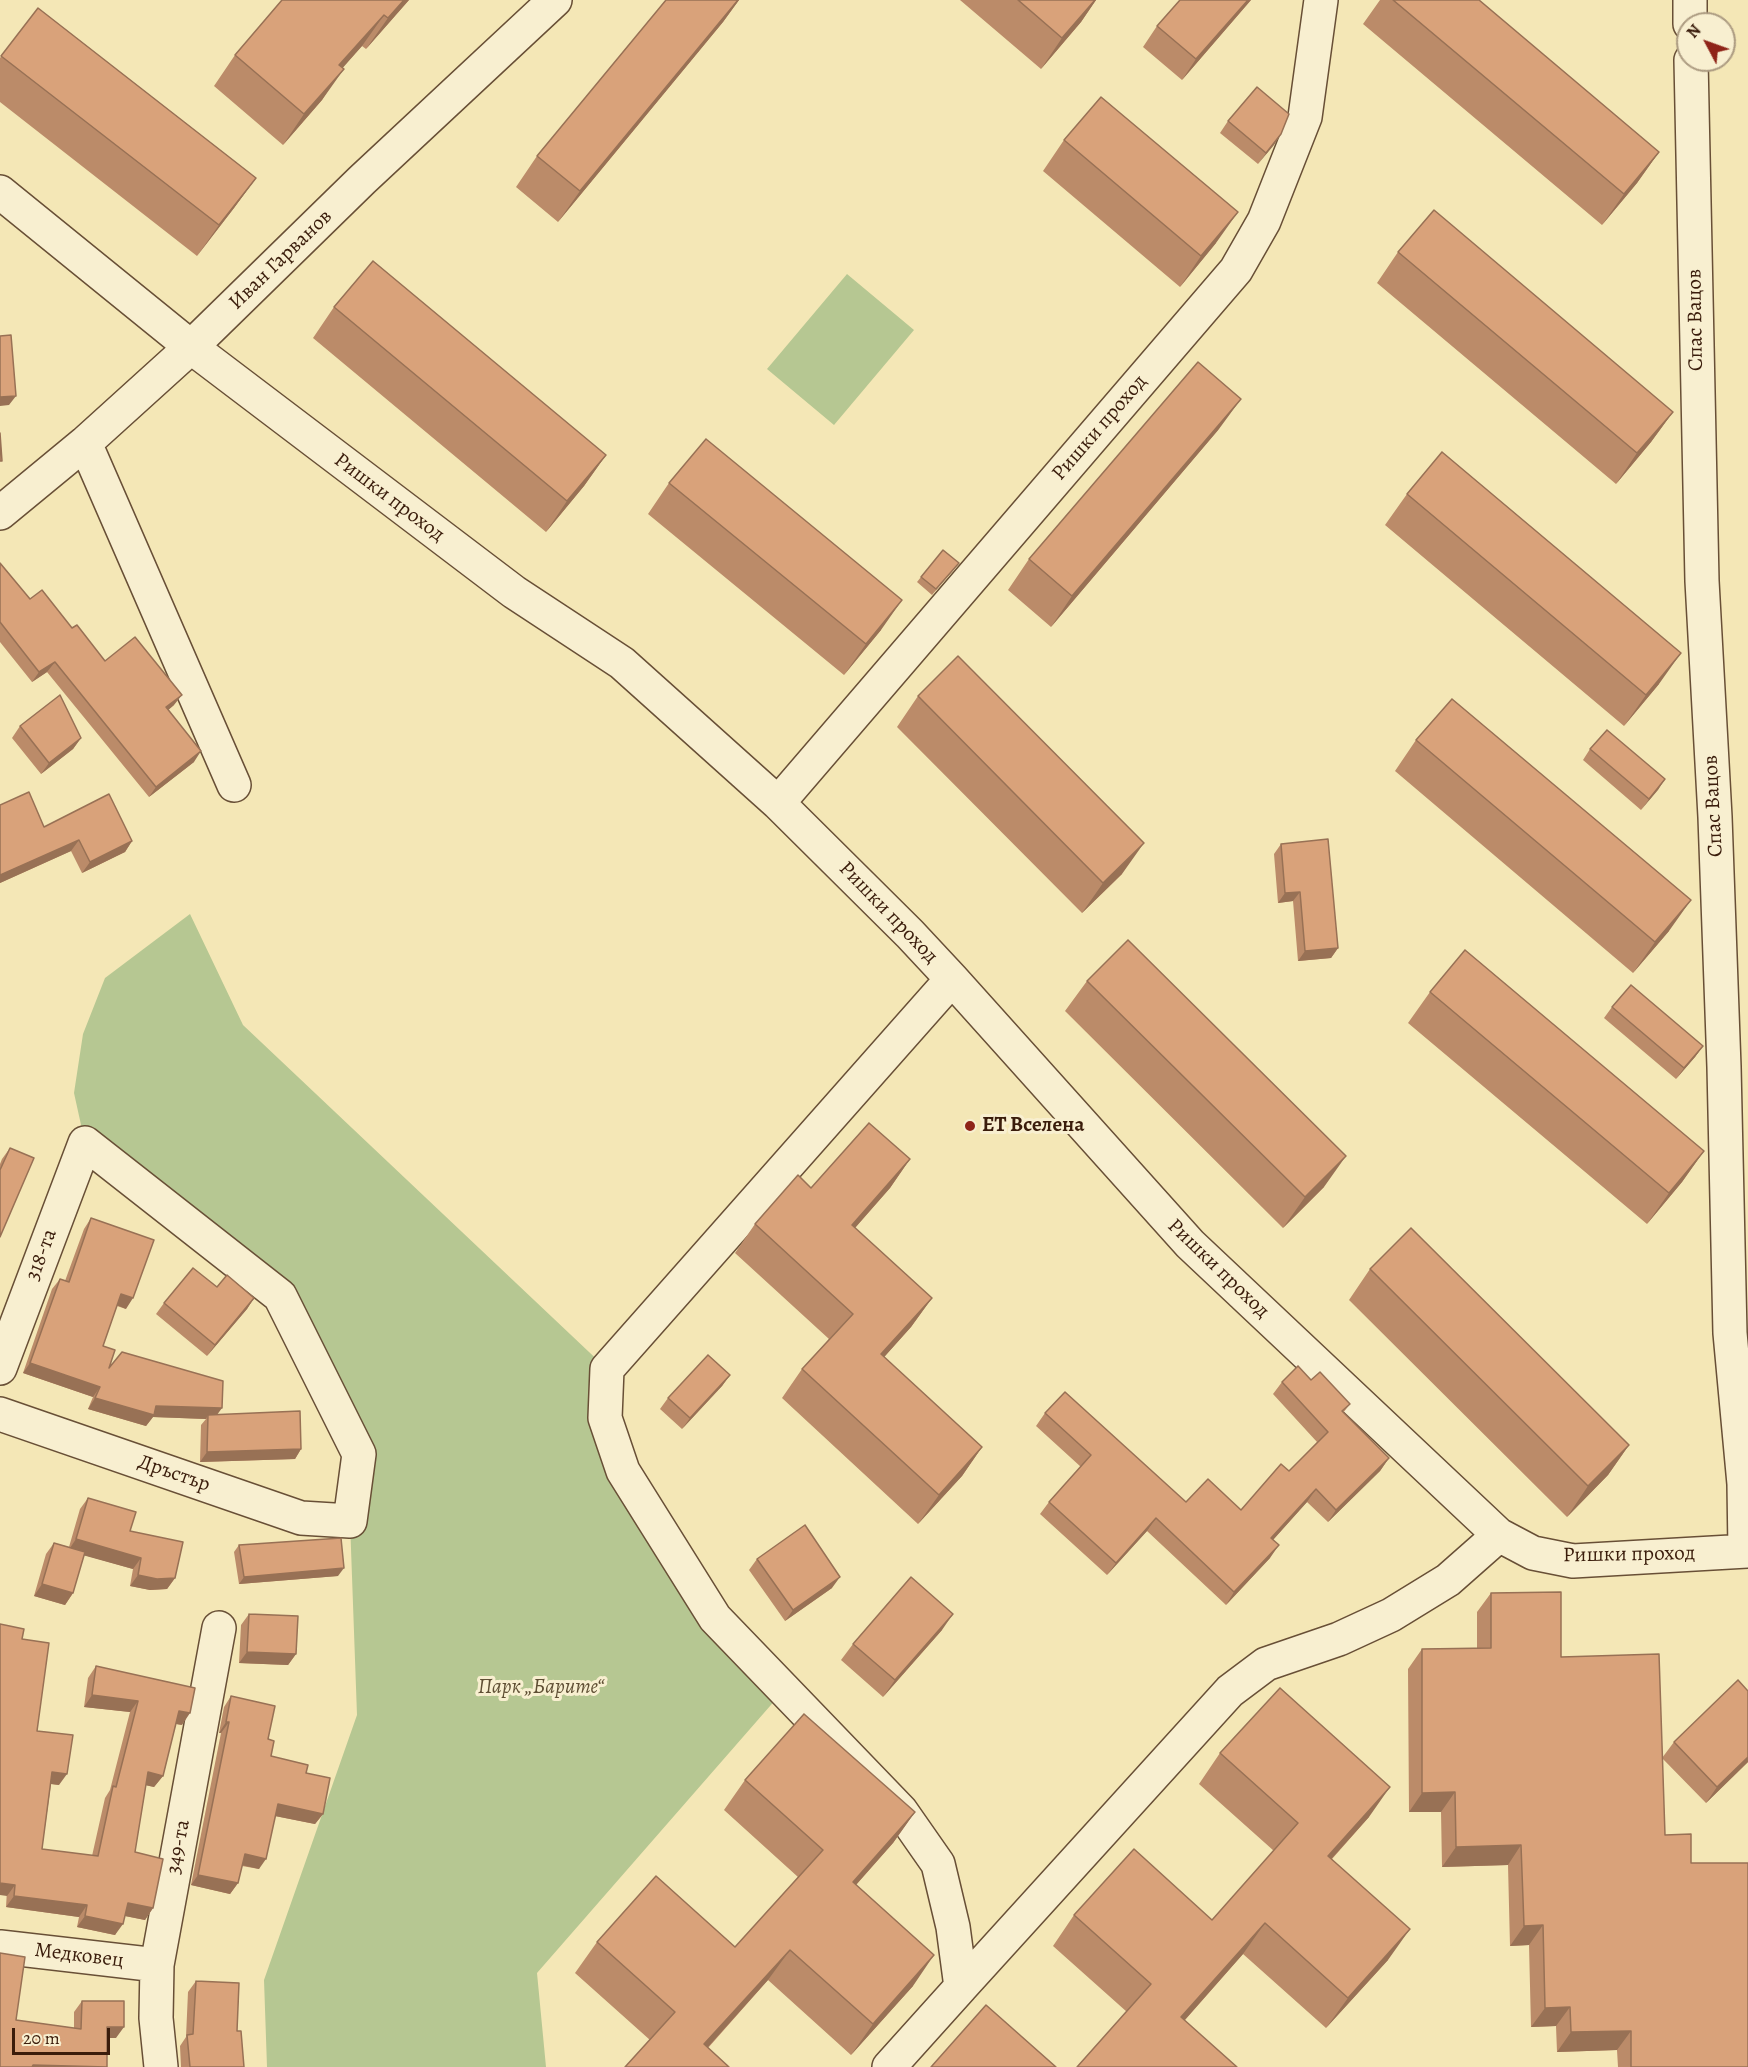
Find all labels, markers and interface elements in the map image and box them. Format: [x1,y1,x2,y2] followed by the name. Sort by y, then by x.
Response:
[1676,12,1736,72] north arrow
[1682,20,1706,43] text: N
[224,204,338,316] street label: Иван Гарванов
[1683,269,1709,371] street label: Спас Вацов
[1047,370,1153,486] street label: Ришки проход
[329,448,449,548] street label: Ришки проход
[1699,754,1729,858] street label: Спас Вацов
[833,857,943,969] street label: Ришки проход
[982,1113,1084,1139] place label: ЕТ Вселена
[963,1119,977,1133] marker: ЕТ Вселена
[1162,1214,1274,1324] street label: Ришки проход
[21,1226,63,1284] street label: 318-та
[135,1450,213,1498] street label: Дръстър
[1563,1541,1695,1569] street label: Ришки проход
[478,1675,604,1701] park label: Парк „Барите“
[162,1818,196,1876] street label: 349-та
[33,1938,125,1974] street label: Медковец
[15,2016,112,2054] scale bar
[23,2026,60,2050] text: 20 m

